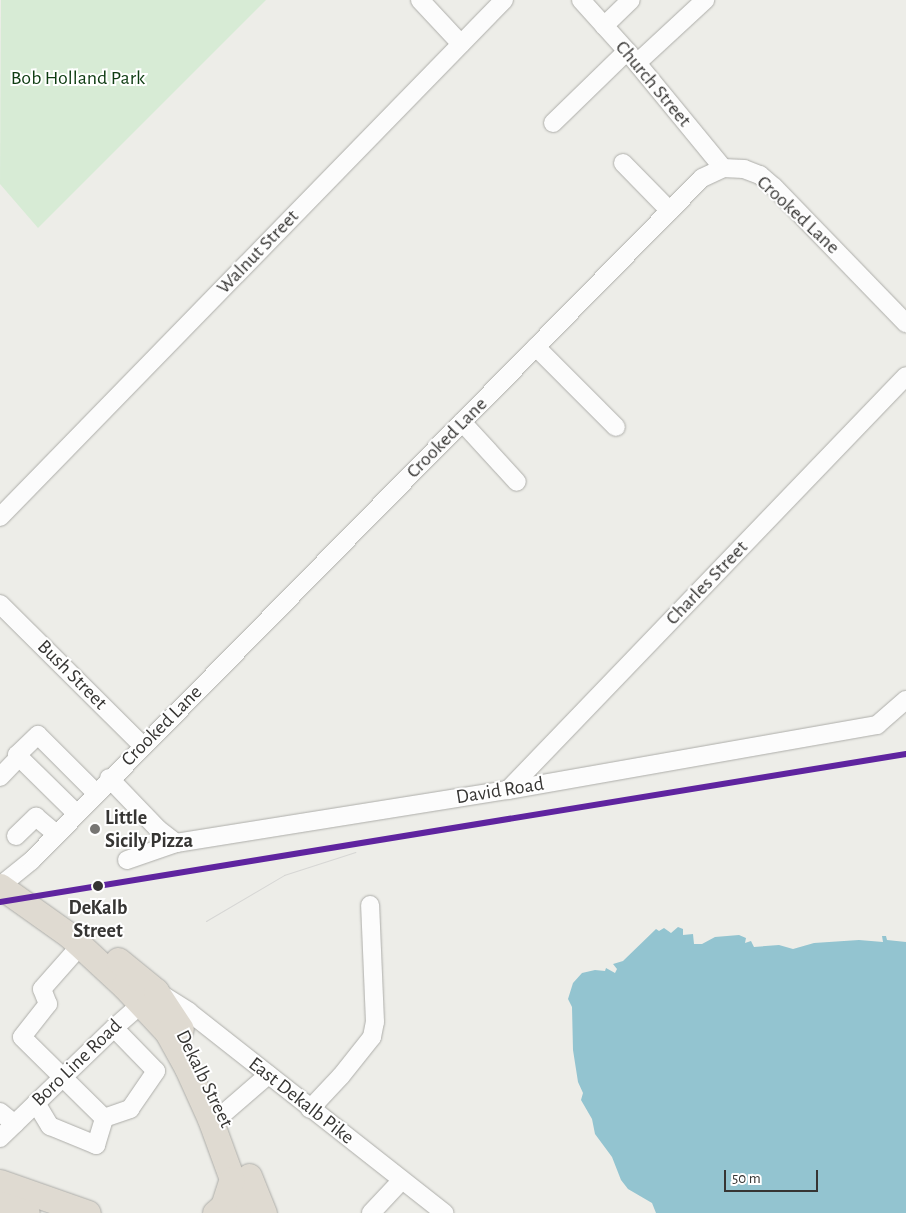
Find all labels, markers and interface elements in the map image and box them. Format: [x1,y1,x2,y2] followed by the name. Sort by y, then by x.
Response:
[610,36,696,132] street label: Church Street
[11,66,145,90] park label: Bob Holland Park
[752,171,844,259] street label: Crooked Lane
[212,205,304,299] street label: Walnut Street
[402,393,492,483] street label: Crooked Lane
[661,536,753,630] street label: Charles Street
[32,635,112,715] street label: Bush Street
[117,681,207,771] street label: Crooked Lane
[454,772,546,810] street label: David Road
[105,806,193,853] place label: Little Sicily Pizza
[89,823,101,835] marker: Little Sicily Pizza
[90,878,106,894] marker: DeKalb Street
[69,896,127,943] place label: DeKalb Street
[27,1014,127,1112] street label: Boro Line Road
[170,1026,238,1132] street label: Dekalb Street
[243,1052,359,1150] street label: East Dekalb Pike
[726,1160,820,1192] scale bar
[732,1171,761,1186] text: 50 m

